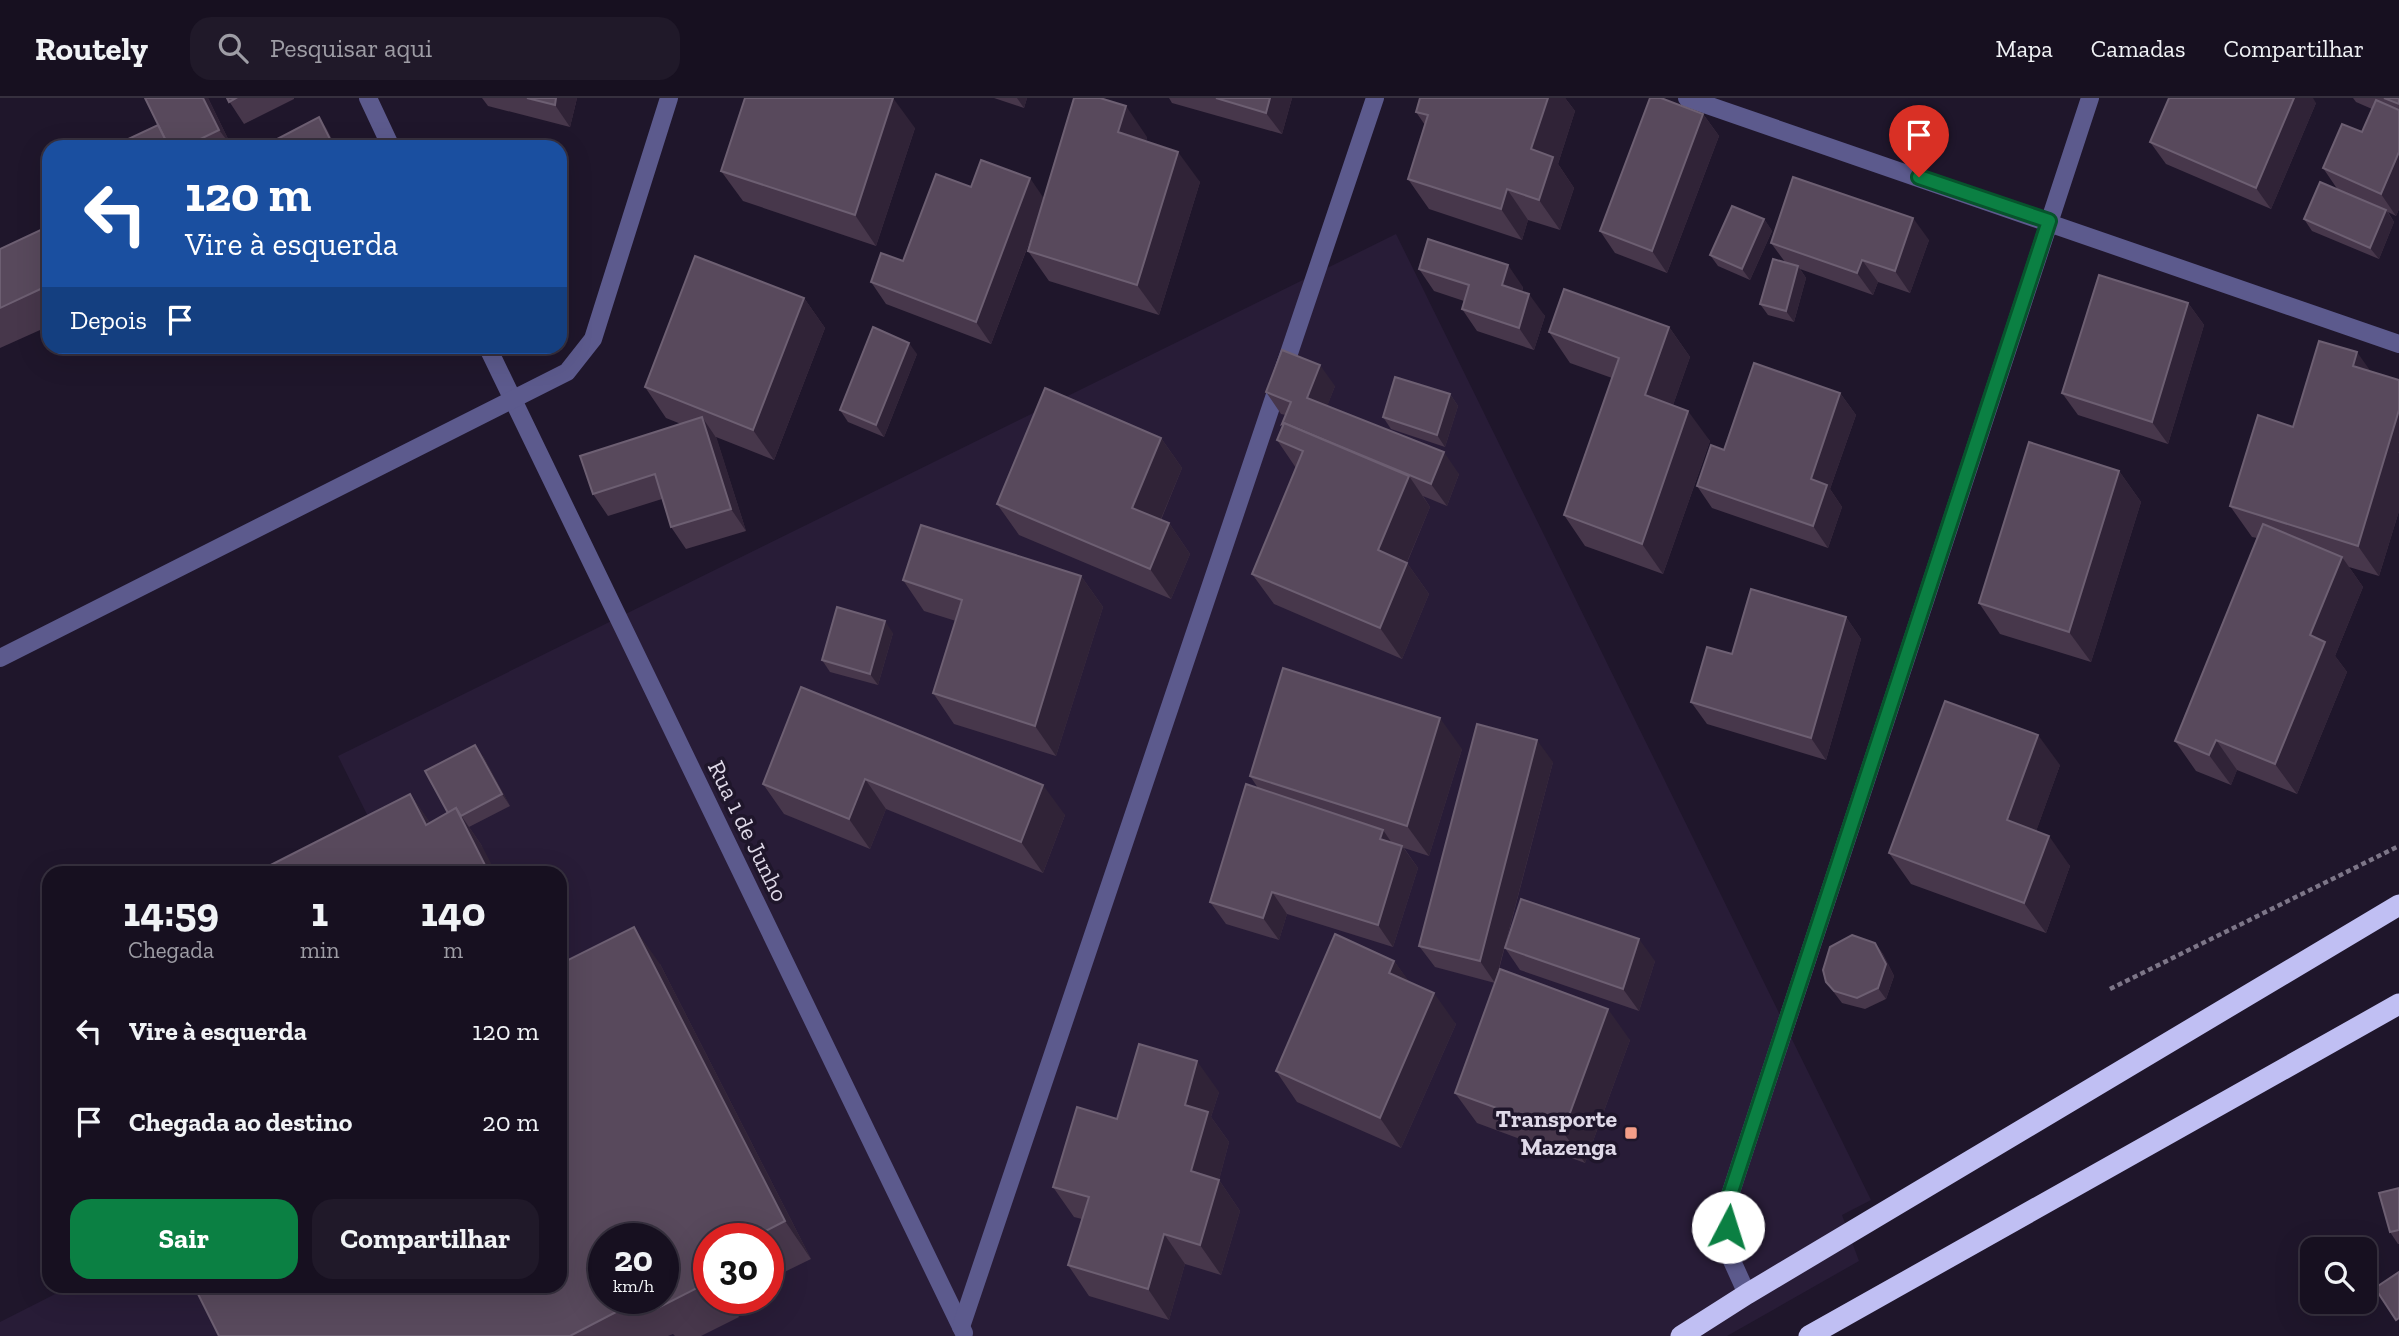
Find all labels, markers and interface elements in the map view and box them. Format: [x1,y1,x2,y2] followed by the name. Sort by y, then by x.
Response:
[190,17,680,80] search box
[35,29,148,68] text: Routely
[214,29,252,67] icon: search
[270,32,432,64] text: Pesquisar aqui
[1995,34,2053,63] text: Mapa
[2091,34,2185,63] text: Camadas
[2223,34,2364,63] text: Compartilhar
[1889,105,1949,177] pin
[1900,116,1938,154] icon: arrive
[185,165,311,224] text: 120 m
[70,168,161,259] icon: left
[185,225,398,263] text: Vire à esquerda
[161,301,199,339] icon: arrive
[70,304,147,336] text: Depois
[702,756,795,906] street label: Rua 1 de Junho
[123,886,219,937] text: 14:59
[311,886,328,937] text: 1
[421,886,486,937] text: 140
[128,936,214,964] text: Chegada
[300,936,340,964] text: min
[443,936,463,964] text: m
[70,1012,108,1050] icon: left
[129,1015,307,1047] text: Vire à esquerda
[472,1015,539,1047] text: 120 m
[70,1103,108,1141] icon: arrive
[1495,1104,1617,1161] place label: Transporte Mazenga
[129,1106,352,1138] text: Chegada ao destino
[482,1106,539,1138] text: 20 m
[1623,1125,1639,1141] marker: Transporte Mazenga
[1691,1190,1765,1264] position arrow
[70,1199,298,1279] button: Sair
[312,1199,539,1279] button: Compartilhar
[693,1223,784,1314] speed limit sign: 30
[2300,1237,2377,1314] map controls
[2300,1237,2377,1314] button: search
[614,1238,653,1280] text: 20
[613,1275,654,1297] text: km/h

